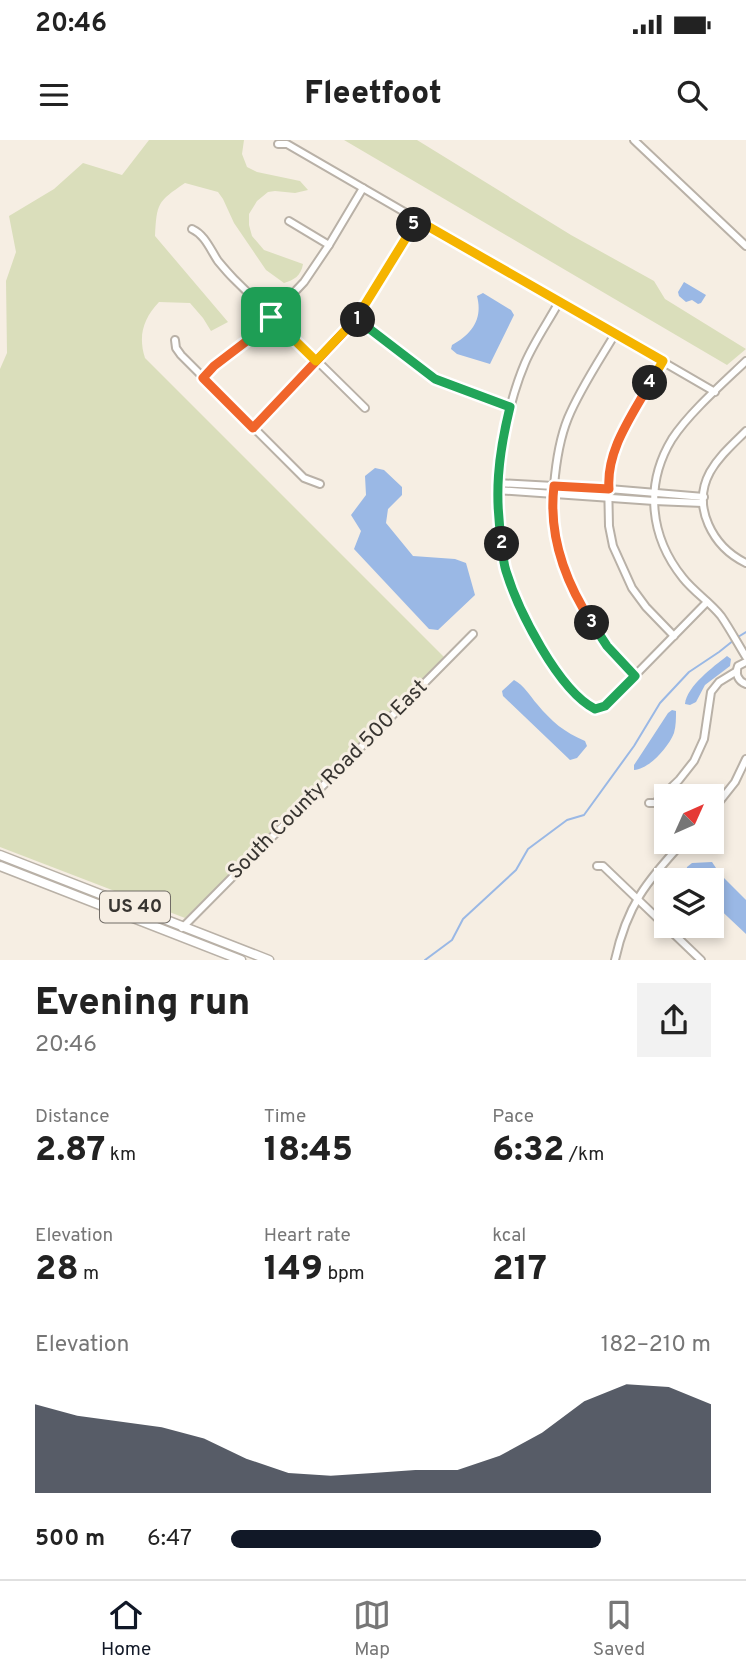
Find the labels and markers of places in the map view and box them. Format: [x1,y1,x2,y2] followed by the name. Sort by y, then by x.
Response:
[396,208,432,242] pin: 5
[241,287,301,347] pin
[340,302,376,338] pin: 1
[632,366,668,400] pin: 4
[484,526,520,562] pin: 2
[574,606,610,640] pin: 3

